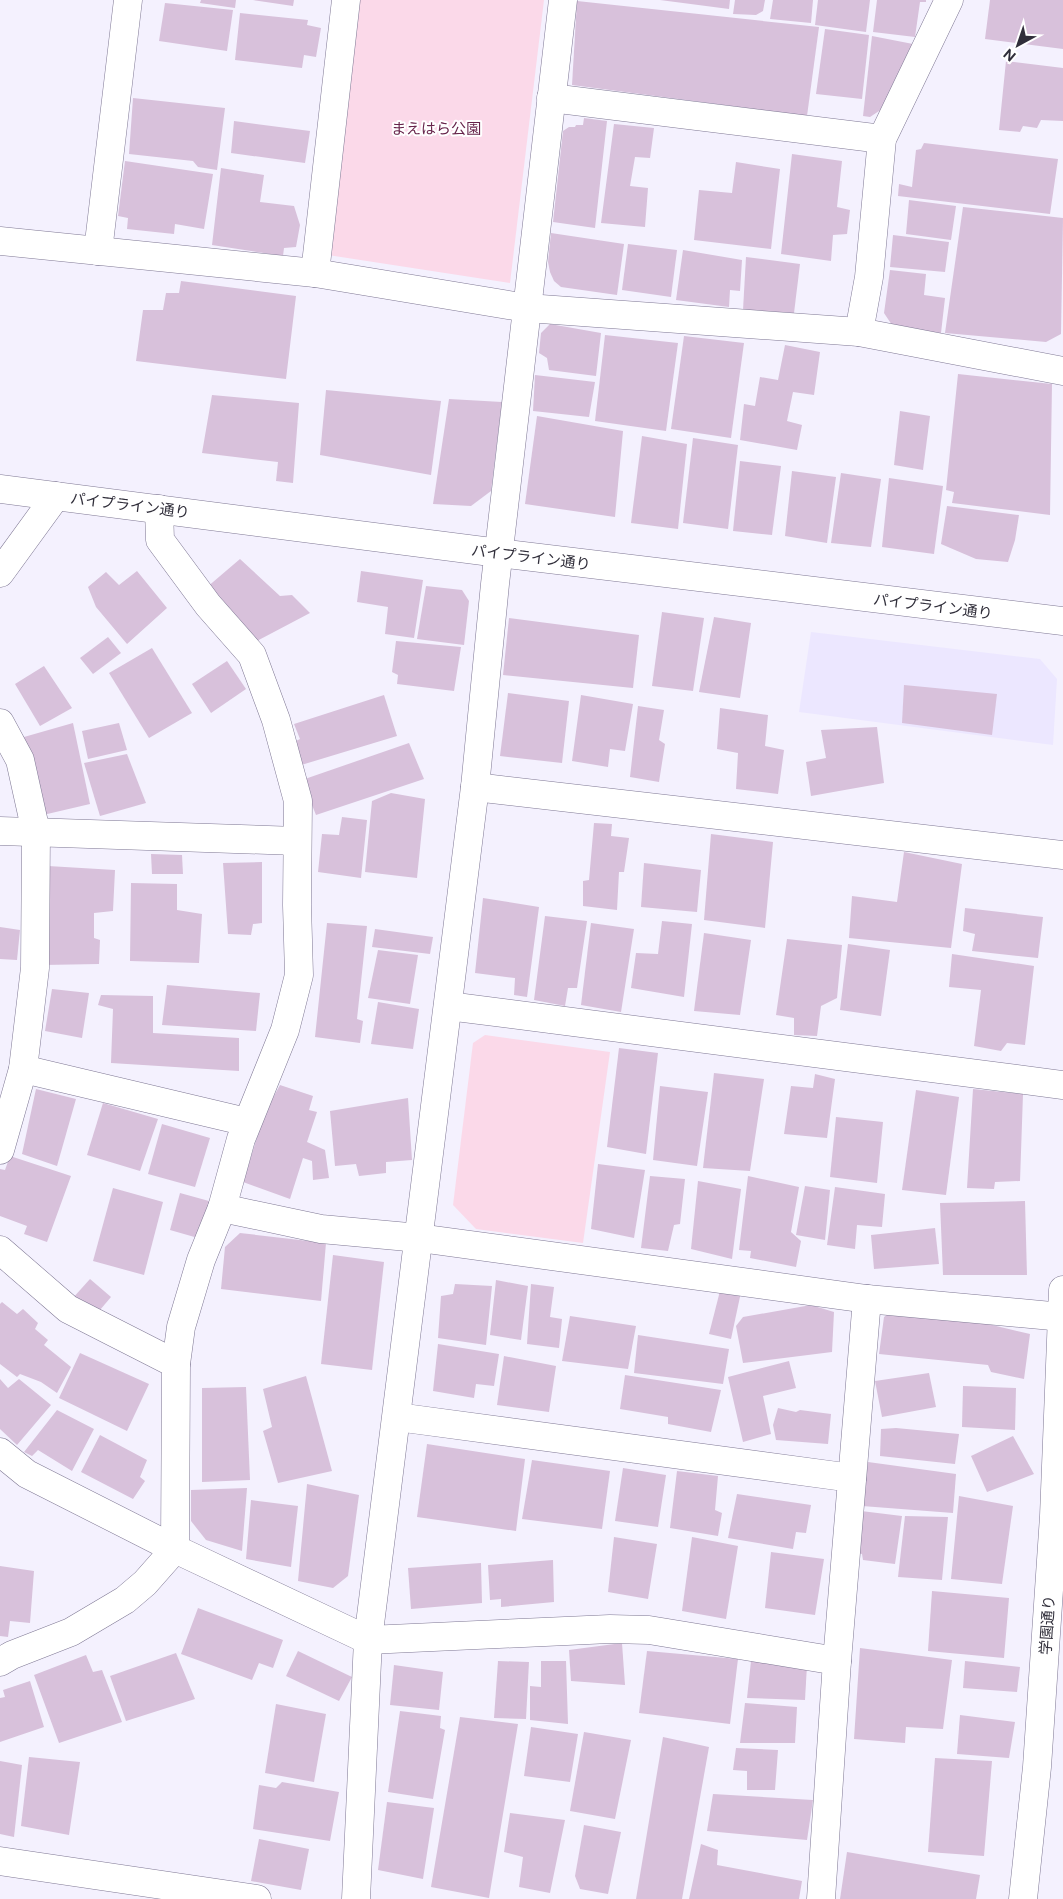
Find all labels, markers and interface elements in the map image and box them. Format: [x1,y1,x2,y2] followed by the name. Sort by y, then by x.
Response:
[993,20,1043,70] north arrow
[1000,45,1019,65] text: N
[391,120,481,137] park label: まえはら公園
[69,489,191,521] street label: パイプライン通り
[470,541,592,573] street label: パイプライン通り
[872,590,994,622] street label: パイプライン通り
[1036,1594,1058,1656] street label: 学園通り

